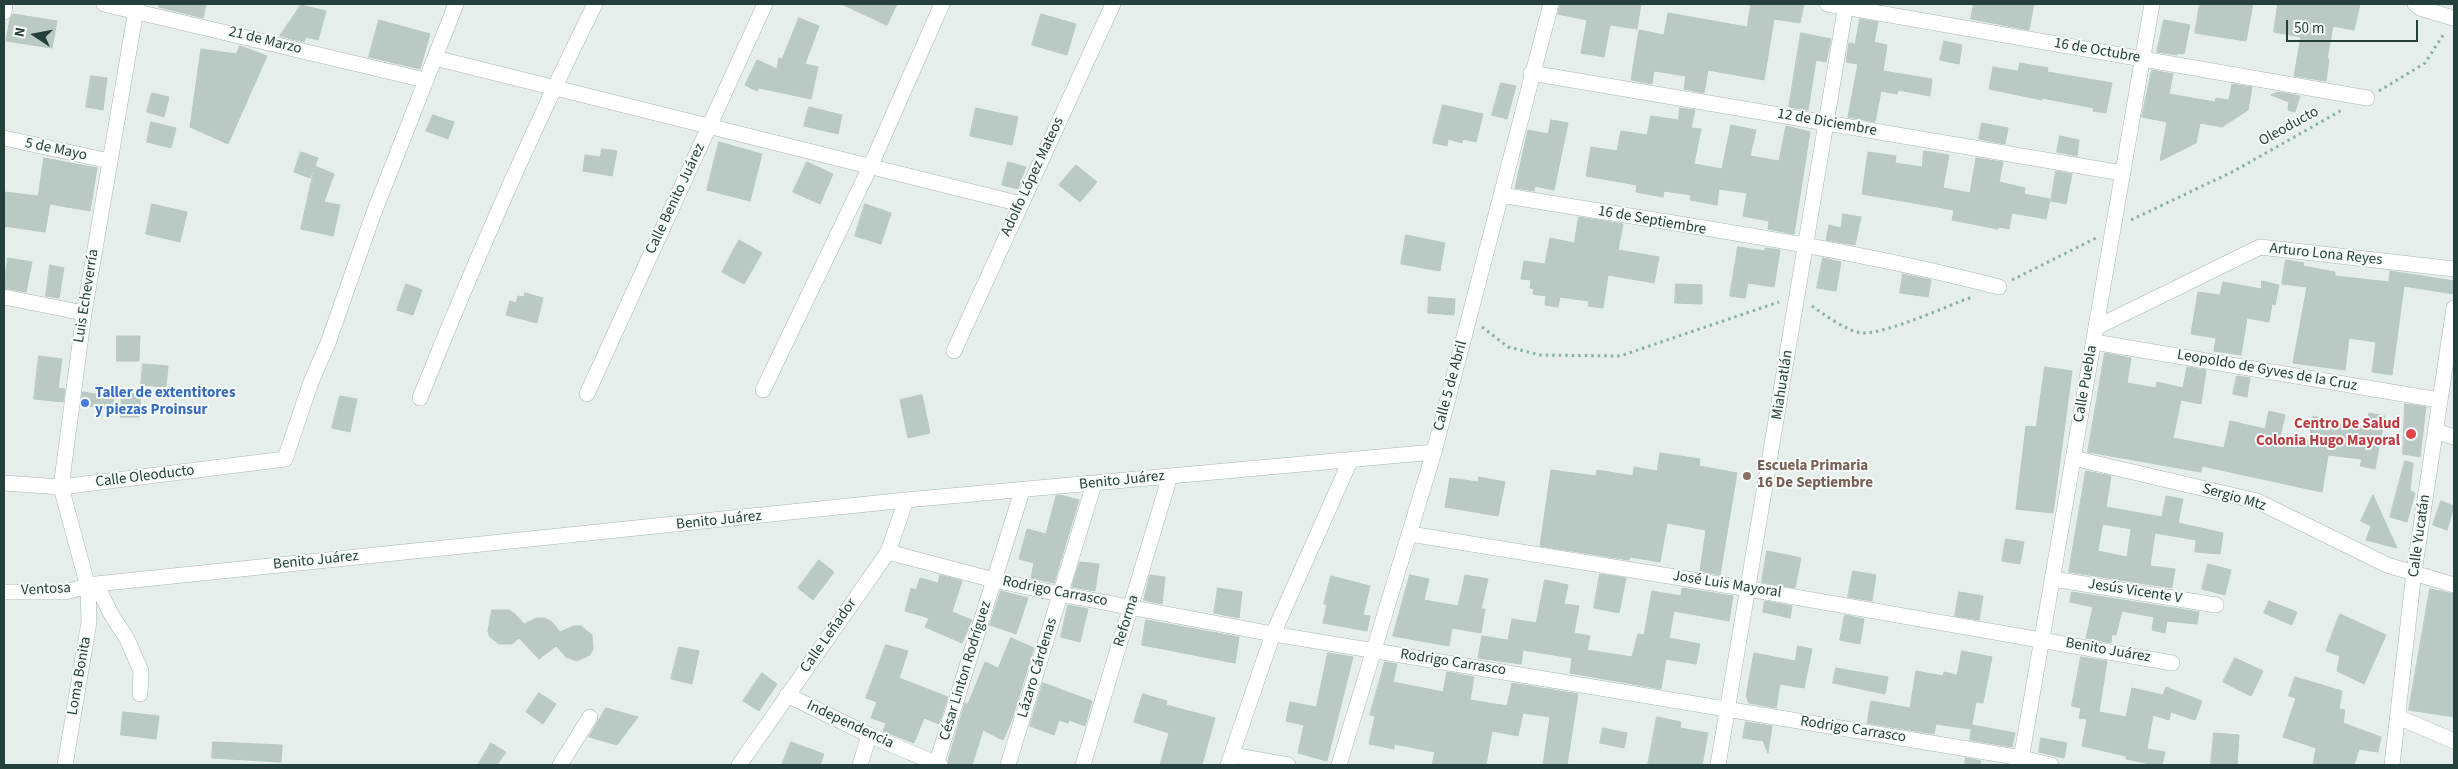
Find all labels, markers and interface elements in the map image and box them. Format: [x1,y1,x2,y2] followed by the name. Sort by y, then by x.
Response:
[10,10,60,60] north arrow
[2288,10,2420,42] scale bar
[2294,18,2324,39] text: 50 m
[227,23,303,59] street label: 21 de Marzo
[10,26,31,39] text: N
[2052,35,2142,67] street label: 16 de Octubre
[2256,103,2322,151] street label: Oleoducto
[1776,105,1878,141] street label: 12 de Diciembre
[998,115,1068,239] street label: Adolfo López Mateos
[23,135,89,165] street label: 5 de Mayo
[642,141,710,257] street label: Calle Benito Juárez
[1596,203,1708,239] street label: 16 de Septiembre
[2269,240,2383,270] street label: Arturo Lona Reyes
[71,248,103,344] street label: Luis Echeverría
[1430,339,1472,433] street label: Calle 5 de Abril
[2070,344,2102,424] street label: Calle Puebla
[2176,346,2358,396] street label: Leopoldo de Gyves de la Cruz
[1769,349,1797,421] street label: Miahuatlán
[95,385,236,420] place label: Taller de extentitores y piezas Proinsur
[79,397,91,409] marker: Taller de extentitores y piezas Proinsur
[2256,416,2400,451] place label: Centro De Salud Colonia Hugo Mayoral
[2404,427,2418,441] marker: Centro De Salud Colonia Hugo Mayoral
[1757,458,1873,493] place label: Escuela Primaria 16 De Septiembre
[94,462,196,492] street label: Calle Oleoducto
[1078,468,1166,494] street label: Benito Juárez
[1741,470,1753,482] marker: Escuela Primaria 16 De Septiembre
[2200,480,2268,516] street label: Sergio Mtz
[2405,493,2435,579] street label: Calle Yucatán
[675,508,763,534] street label: Benito Juárez
[272,548,360,574] street label: Benito Juárez
[1671,568,1783,602] street label: José Luis Mayoral
[1001,573,1109,611] street label: Rodrigo Carrasco
[2087,576,2183,608] street label: Jesús Vicente V
[21,580,71,600] street label: Ventosa
[1111,593,1143,649] street label: Reforma
[797,596,861,676] street label: Calle Leñador
[936,599,996,743] street label: César Linton Rodríguez
[1014,616,1062,720] street label: Lázaro Cárdenas
[64,635,96,717] street label: Loma Bonita
[2064,635,2152,667] street label: Benito Juárez
[1399,646,1507,680] street label: Rodrigo Carrasco
[804,697,896,753] street label: Independencia
[1799,713,1907,747] street label: Rodrigo Carrasco

